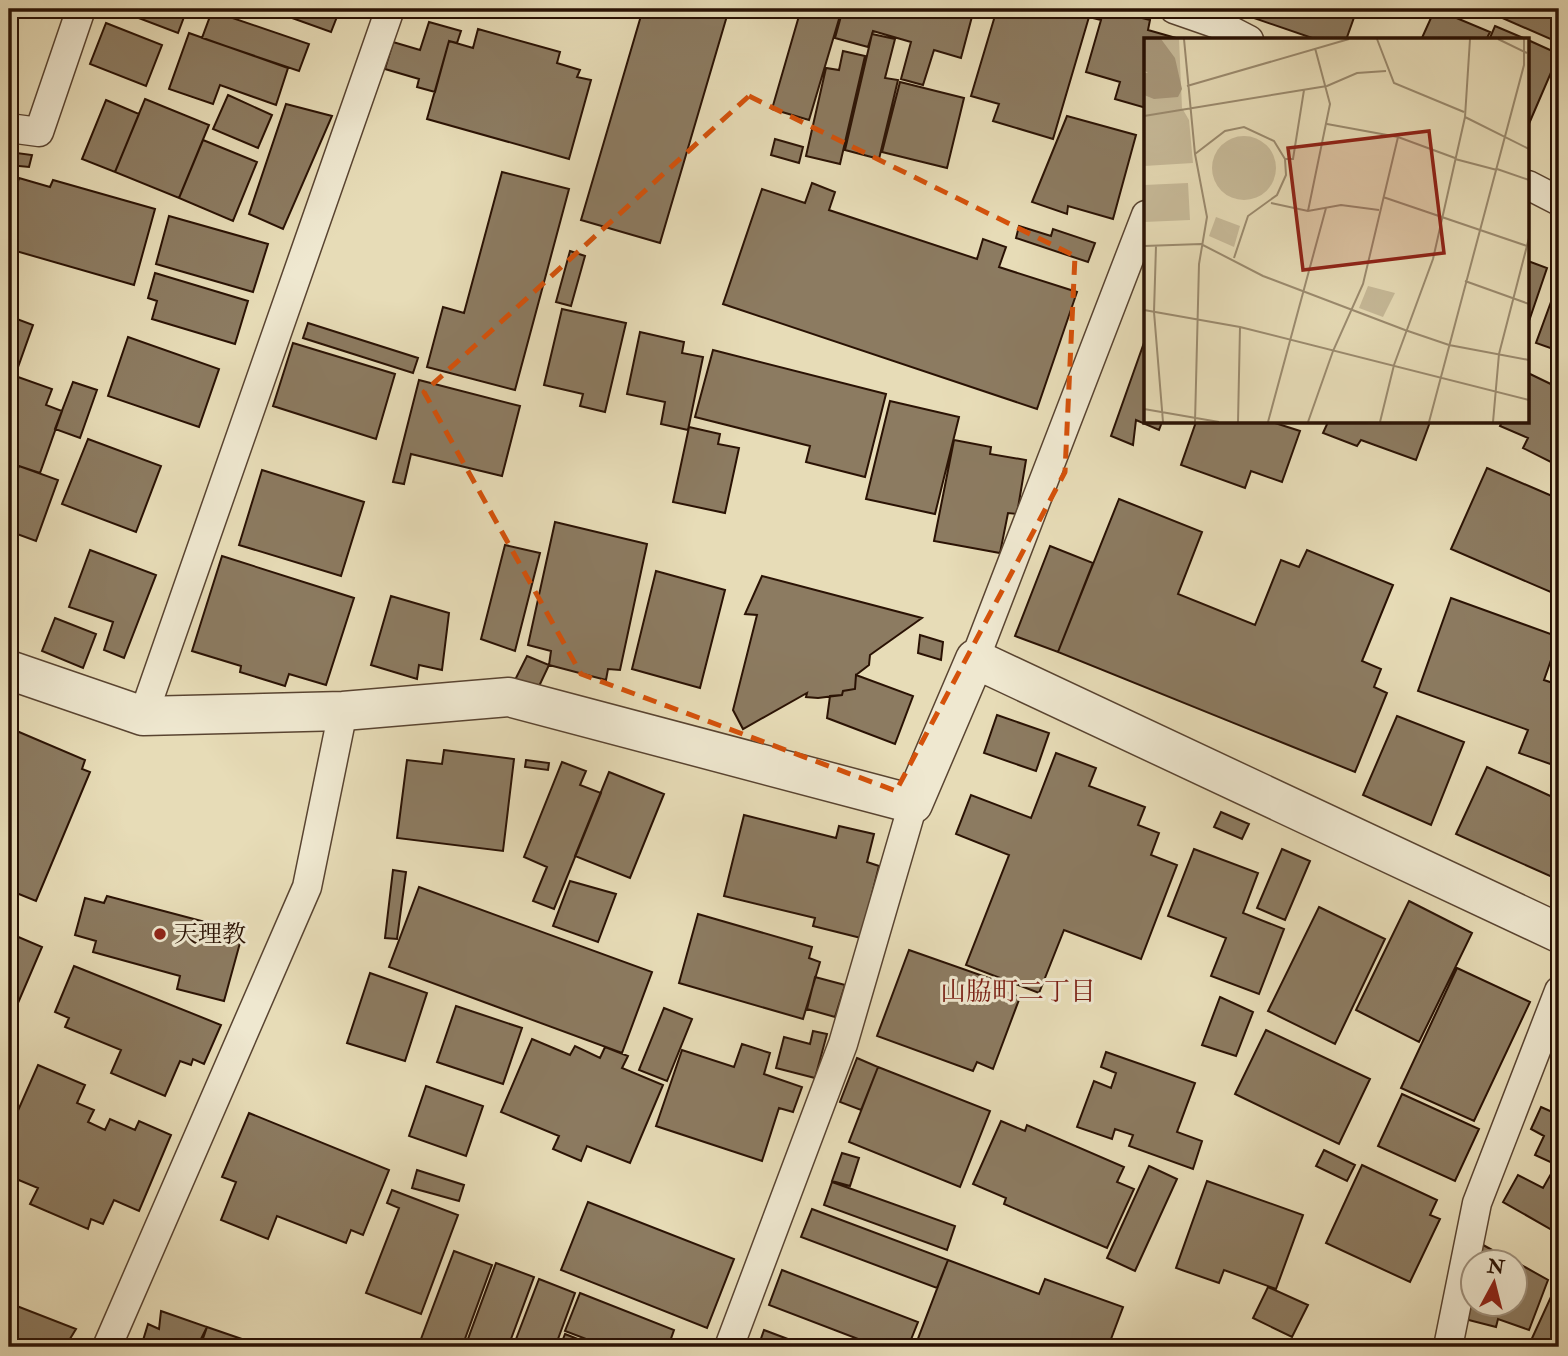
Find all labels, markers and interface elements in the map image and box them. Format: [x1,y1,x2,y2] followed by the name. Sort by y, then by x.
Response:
[1144,38,1530,424] inset map
[174,919,246,950] place label: 天理教
[152,926,168,942] marker: 天理教
[940,976,1096,1008] district label: 山脇町二丁目
[1460,1248,1530,1318] north arrow
[1485,1254,1507,1280] text: N

